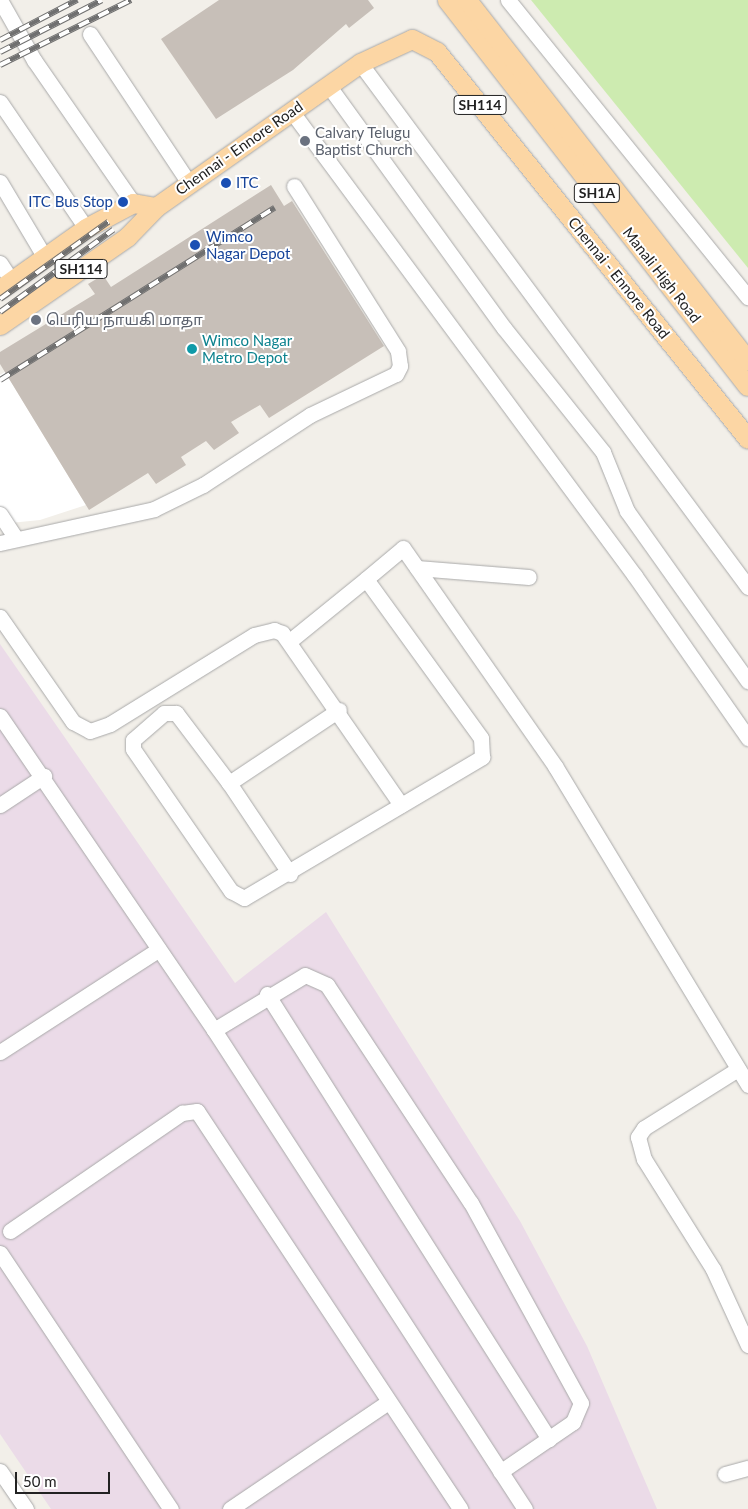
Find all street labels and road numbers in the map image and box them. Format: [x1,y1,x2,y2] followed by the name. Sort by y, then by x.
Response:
[452,94,508,116] road number: SH114
[172,97,306,199] street label: Chennai - Ennore Road
[573,182,621,204] road number: SH1A
[564,214,674,342] street label: Chennai - Ennore Road
[619,224,705,326] street label: Manali High Road
[54,258,108,280] road number: SH114

